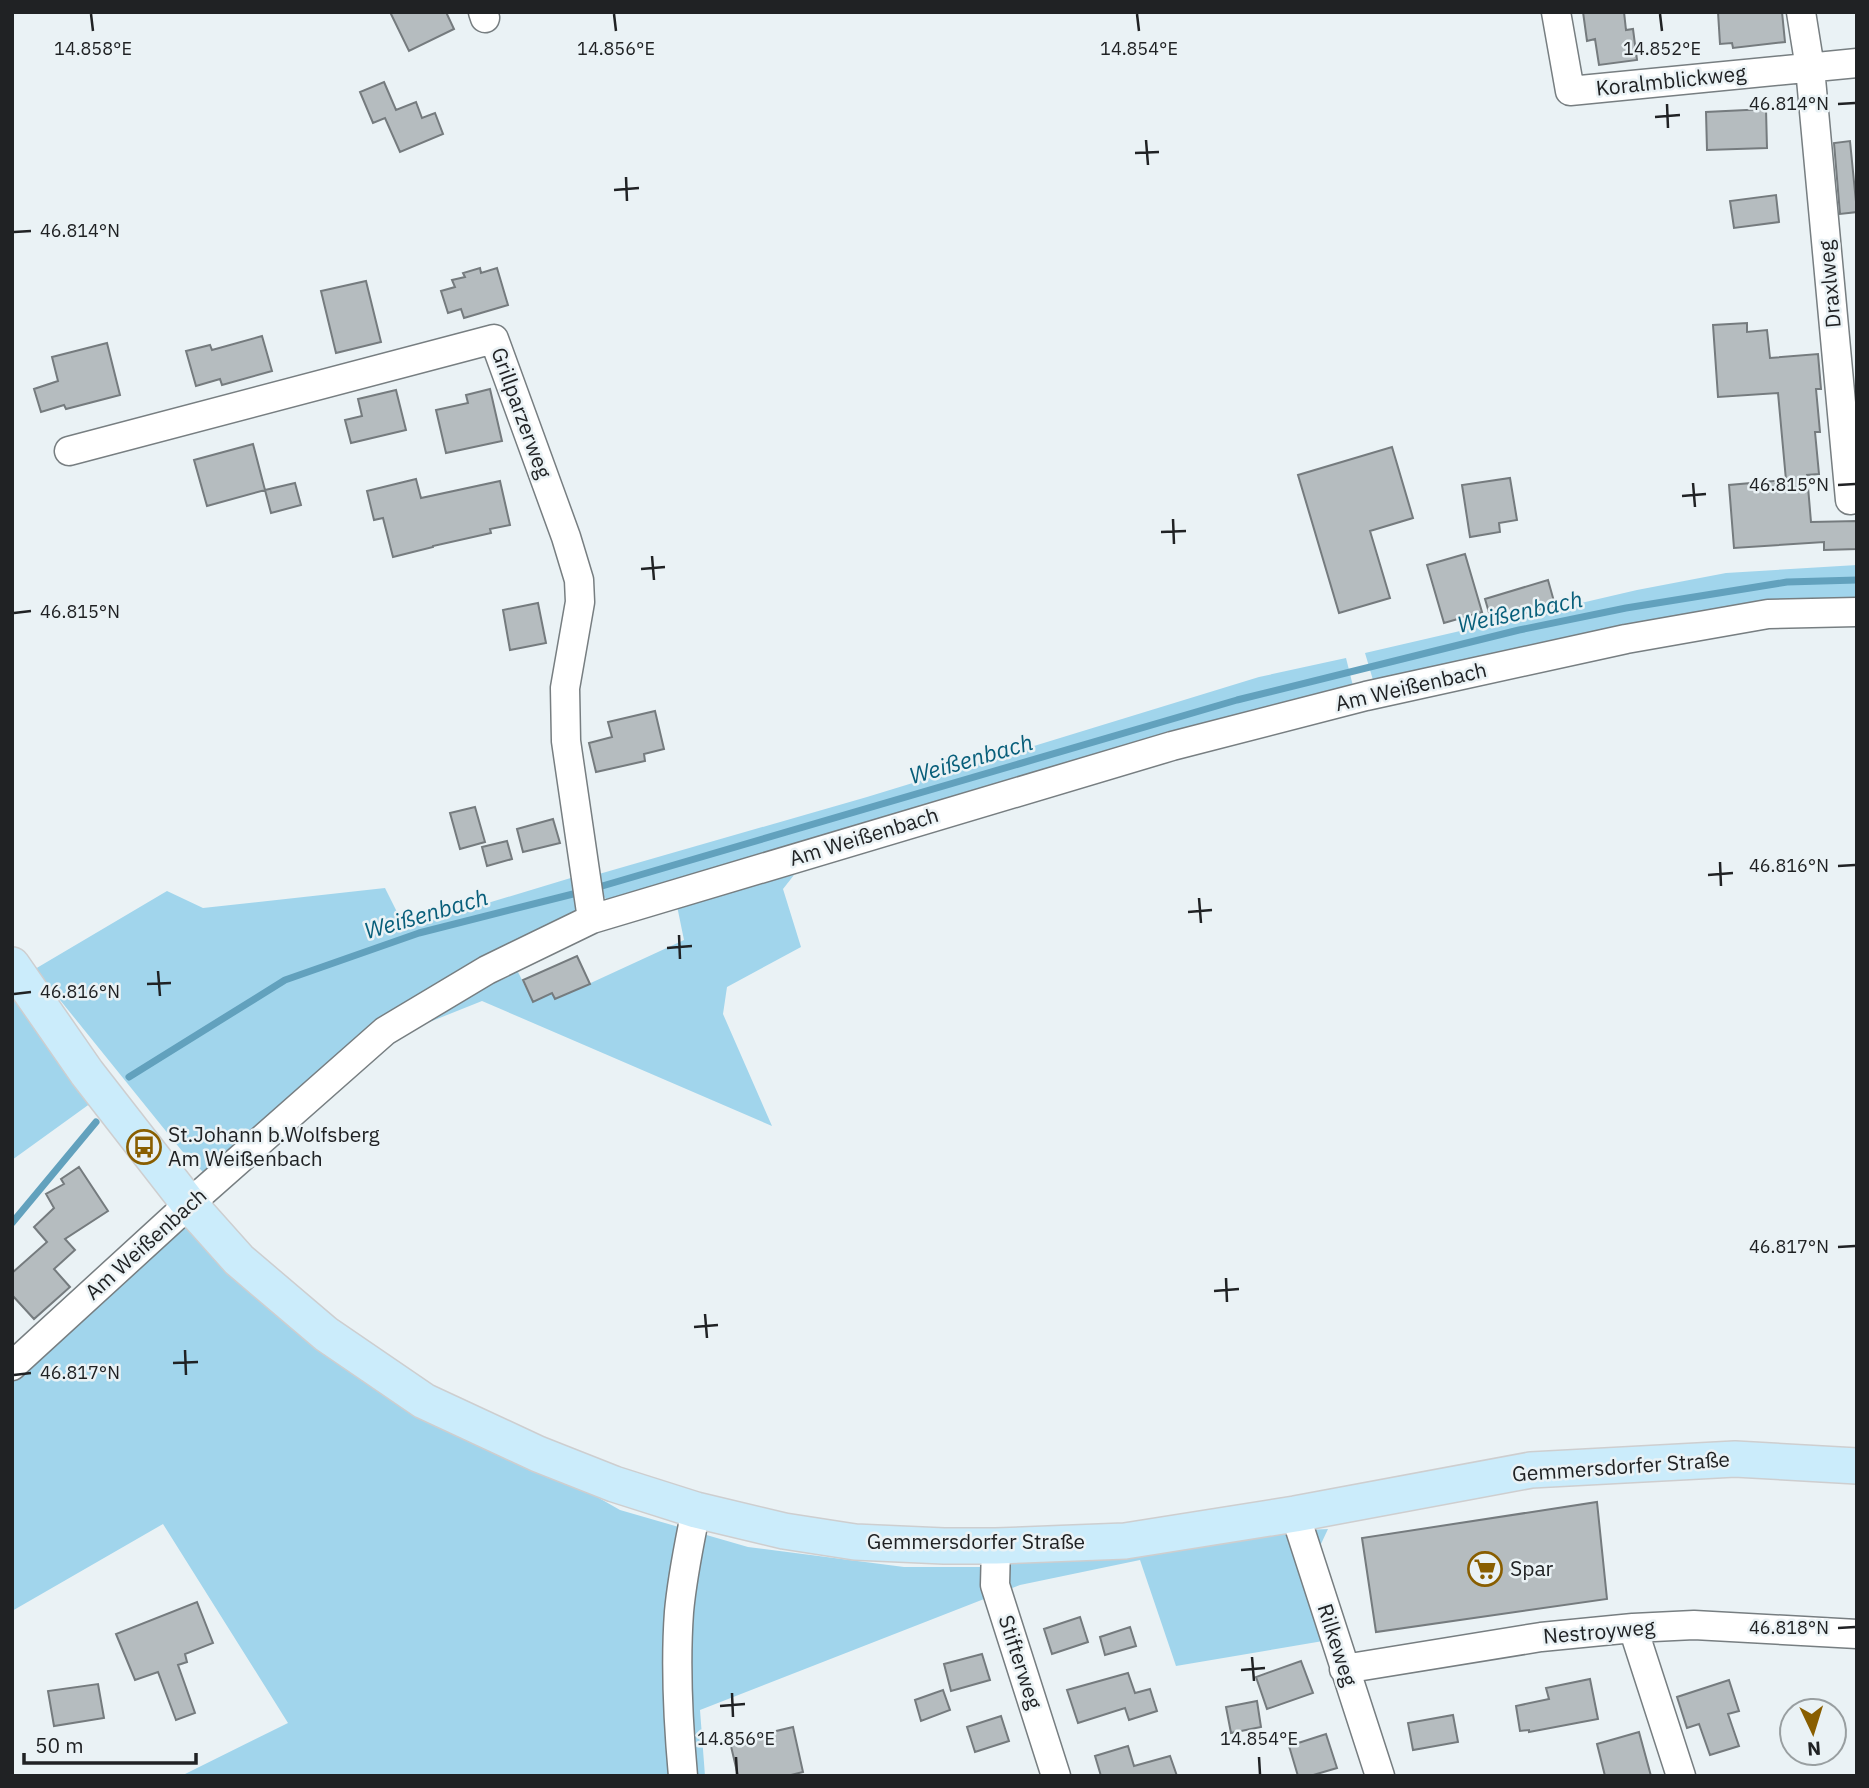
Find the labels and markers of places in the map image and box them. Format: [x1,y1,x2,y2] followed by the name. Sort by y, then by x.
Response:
[168,1120,379,1172] place label: St.Johann b.Wolfsberg Am Weißenbach
[125,1128,163,1166] bus stop icon: St.Johann b.Wolfsberg Am Weißenbach
[1466,1550,1504,1588] supermarket icon: Spar
[1510,1554,1554,1582] place label: Spar

